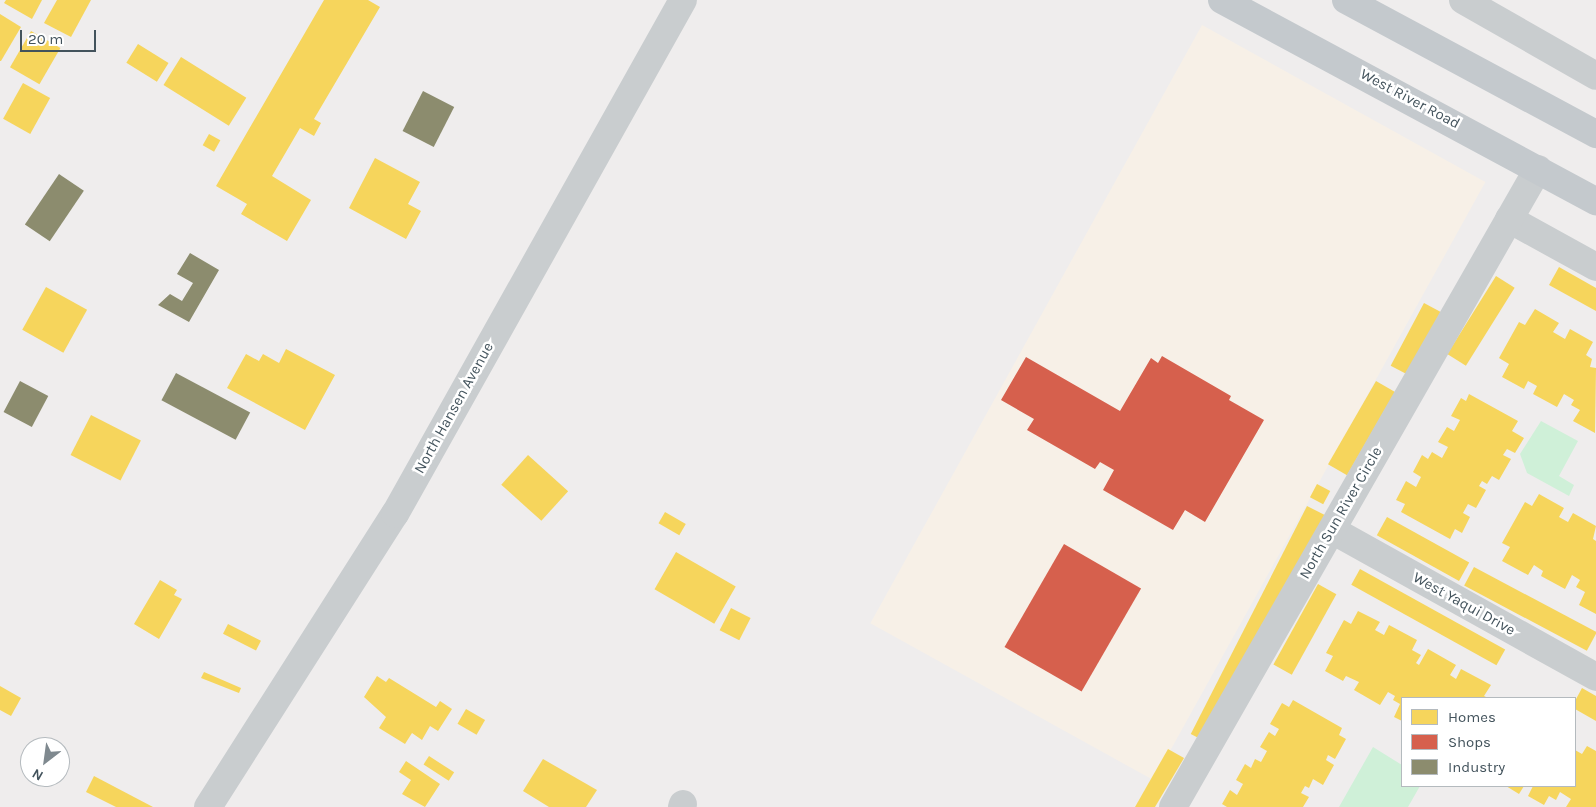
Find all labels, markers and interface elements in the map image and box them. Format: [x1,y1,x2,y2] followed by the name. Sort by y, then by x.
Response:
[22,20,99,52] scale bar
[28,30,63,48] text: 20 m
[1357,65,1463,133] street label: West River Road
[410,339,498,477] street label: North Hansen Avenue
[1296,444,1386,582] street label: North Sun River Circle
[1410,568,1518,640] street label: West Yaqui Drive
[1401,697,1576,787] legend
[1448,708,1496,726] text: Homes
[1448,733,1491,751] text: Shops
[20,737,70,787] north arrow
[1448,758,1505,776] text: Industry
[29,765,46,784] text: N

